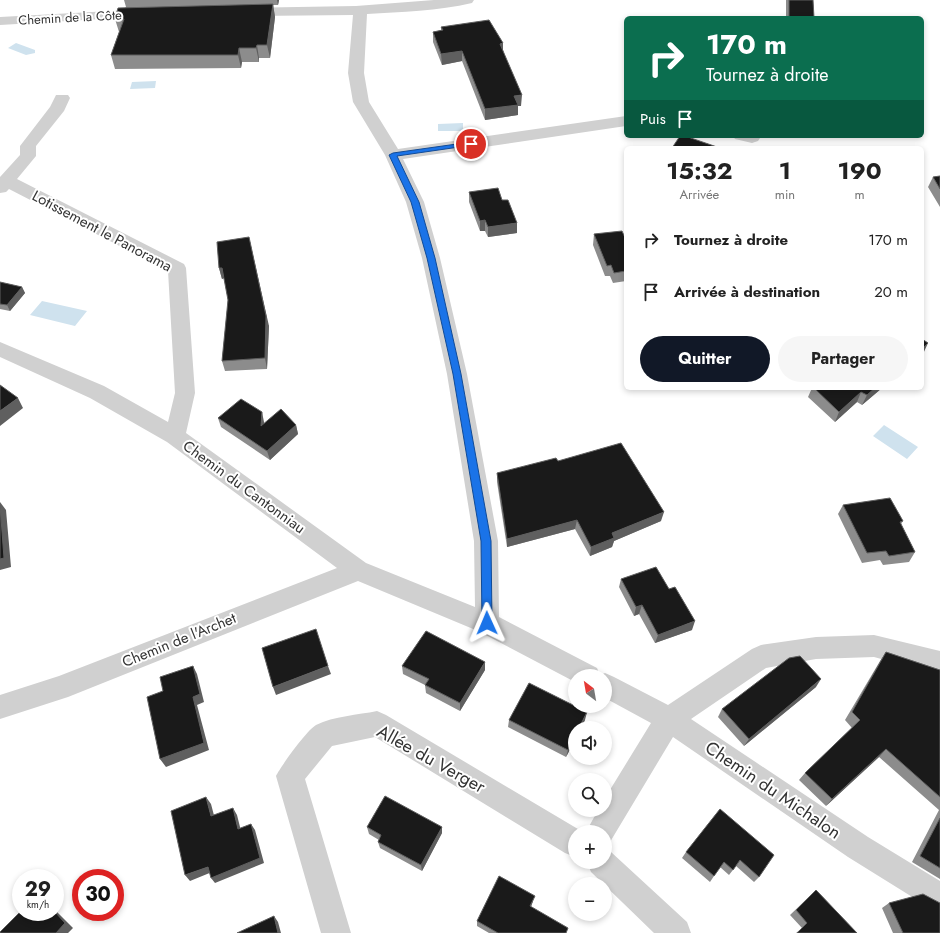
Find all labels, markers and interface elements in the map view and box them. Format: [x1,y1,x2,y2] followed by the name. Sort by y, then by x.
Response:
[18,5,123,30] street label: Chemin de la Côte
[706,24,787,65] text: 170 m
[640,32,692,84] icon: right
[706,62,829,88] text: Tournez à droite
[640,108,666,130] text: Puis
[674,108,696,130] icon: arrive
[454,127,488,161] pin
[460,133,482,155] icon: arrive
[666,153,732,188] text: 15:32
[779,153,791,188] text: 1
[837,153,882,188] text: 190
[28,185,176,277] street label: Lotissement le Panorama
[679,185,719,204] text: Arrivée
[775,185,795,204] text: min
[854,185,865,204] text: m
[640,229,662,251] icon: right
[674,229,788,251] text: Tournez à droite
[868,229,908,251] text: 170 m
[640,281,662,303] icon: arrive
[674,281,820,303] text: Arrivée à destination
[874,281,908,303] text: 20 m
[640,336,770,382] button: Quitter
[778,336,908,382] button: Partager
[178,435,310,539] street label: Chemin du Cantonniau
[466,602,508,644] position arrow
[119,607,240,673] street label: Chemin de l'Archet
[568,669,612,713] north arrow
[568,669,612,921] map controls
[372,718,491,800] street label: Allée du Verger
[568,721,612,765] button: sound
[700,735,846,845] street label: Chemin du Michalon
[568,773,612,817] button: search
[568,825,612,869] button: +
[72,869,124,921] speed limit sign: 30
[25,875,51,904] text: 29
[568,877,612,921] button: −
[27,897,49,912] text: km/h

